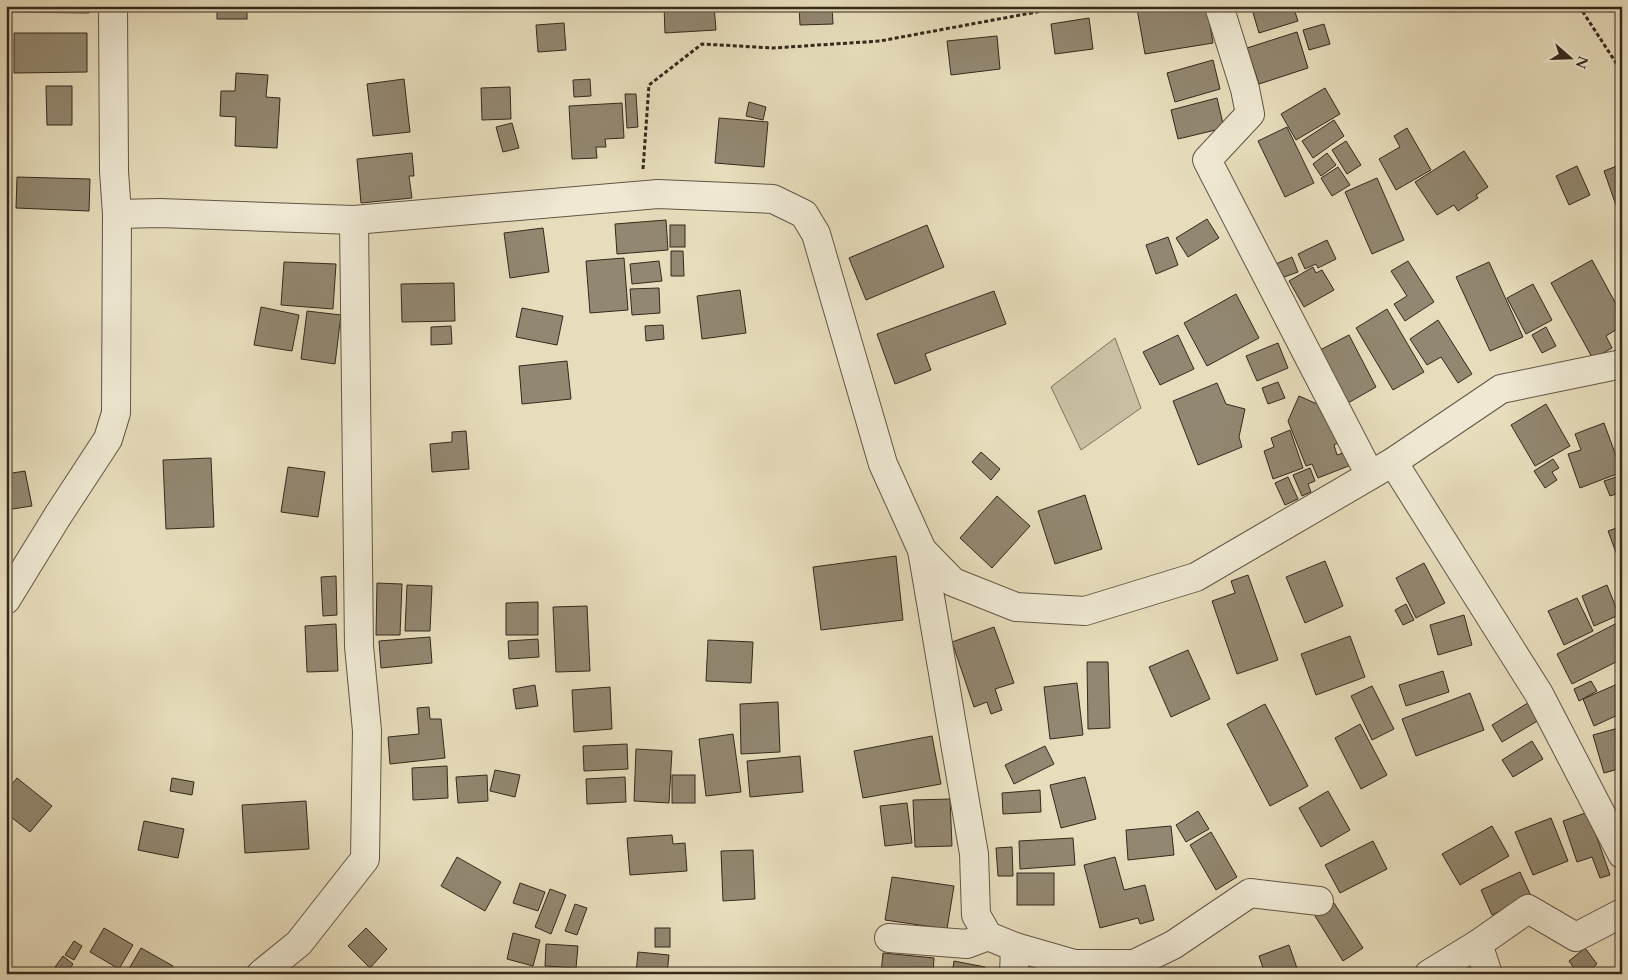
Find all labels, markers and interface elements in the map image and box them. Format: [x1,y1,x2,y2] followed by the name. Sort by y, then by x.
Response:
[1546,32,1596,82] north arrow
[1571,53,1593,71] text: N

